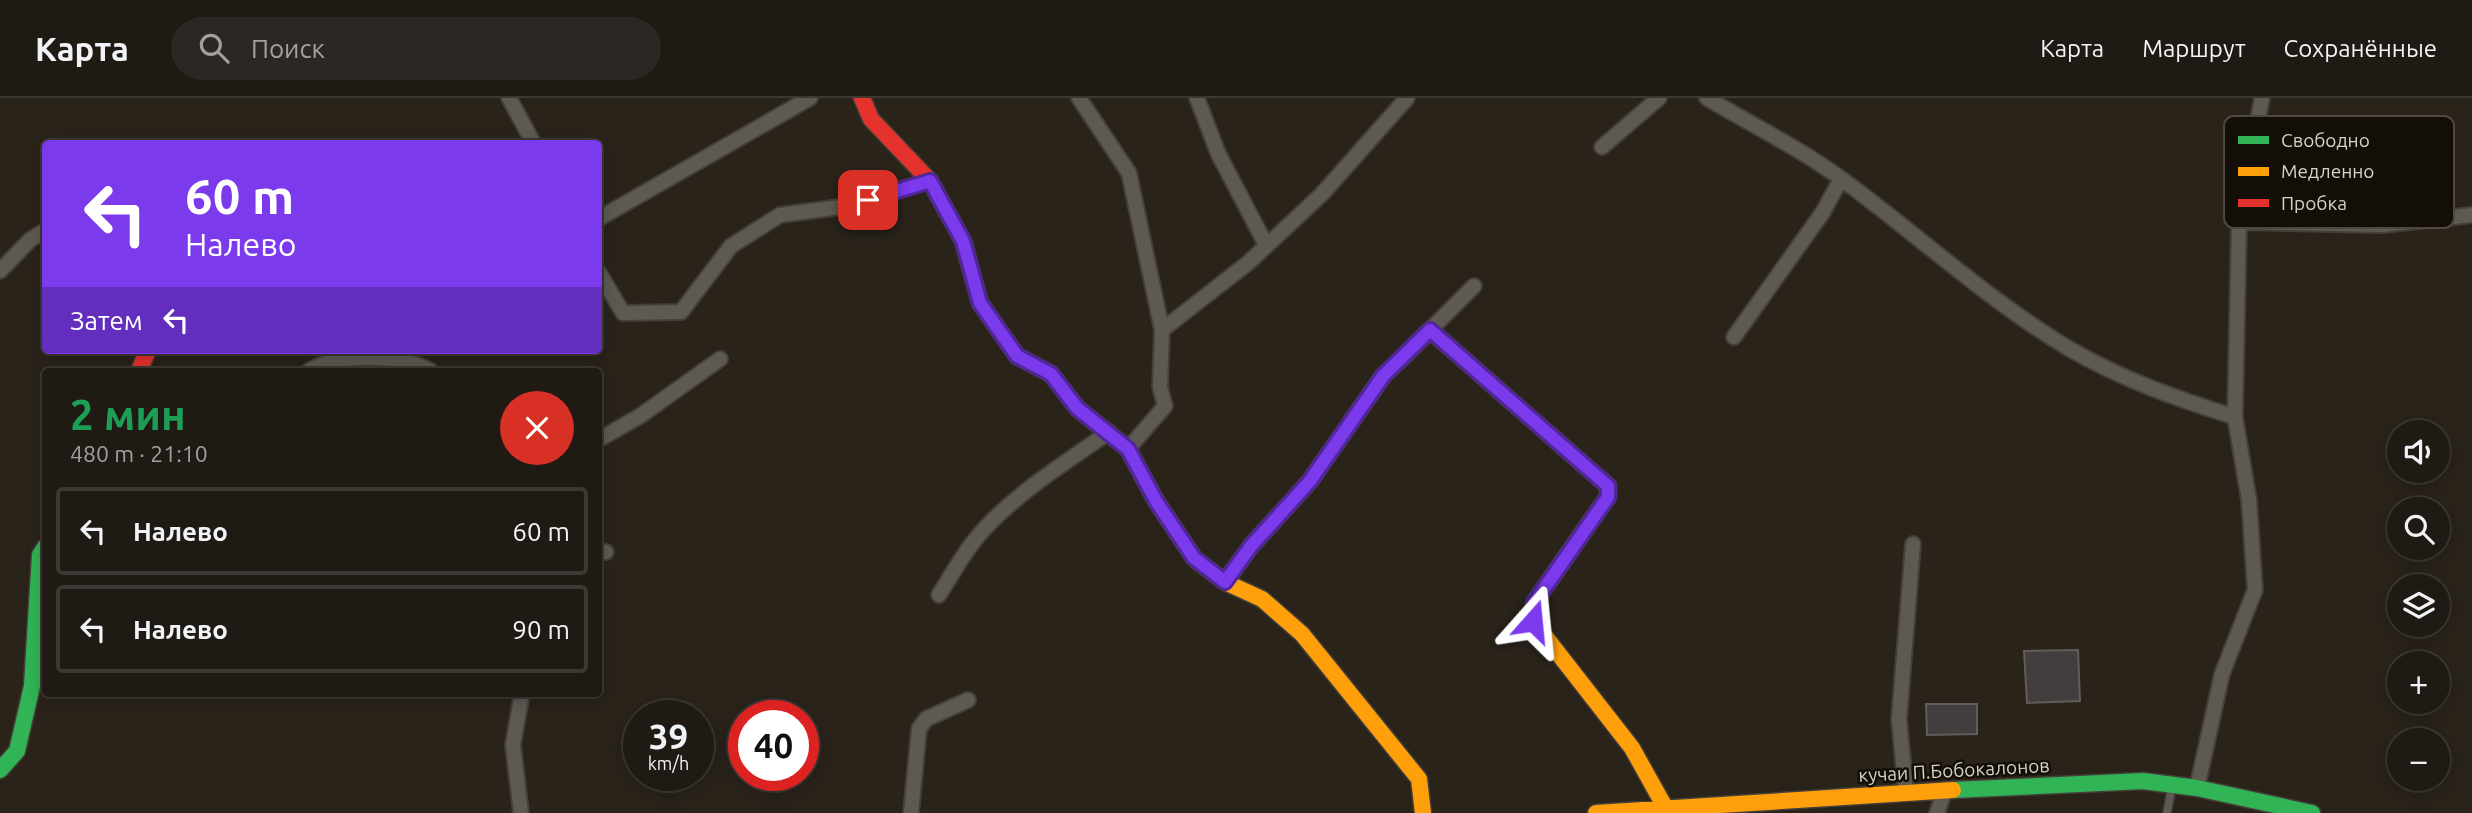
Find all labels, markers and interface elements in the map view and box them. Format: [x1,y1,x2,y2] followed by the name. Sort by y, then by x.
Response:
[171,17,661,80] search box
[195,29,233,67] icon: search
[35,30,129,67] text: Карта
[251,34,325,63] text: Поиск
[2040,35,2104,62] text: Карта
[2142,35,2246,62] text: Маршрут
[2284,35,2437,62] text: Сохранённые
[2224,116,2454,228] legend
[2281,129,2370,151] text: Свободно
[2281,160,2374,182] text: Медленно
[70,168,161,259] icon: left
[185,168,294,223] text: 60 m
[838,170,898,230] pin
[849,181,887,219] icon: arrive
[2281,192,2347,214] text: Пробка
[185,226,297,262] text: Налево
[157,301,195,339] icon: left
[70,306,143,335] text: Затем
[70,391,186,438] text: 2 мин
[500,391,574,465] button: close
[2387,420,2450,791] map controls
[2387,420,2450,483] button: sound
[70,441,208,466] text: 480 m · 21:10
[2387,497,2450,560] button: search
[74,512,112,550] icon: left
[133,517,228,546] text: Налево
[512,517,570,546] text: 60 m
[2387,574,2450,637] button: layers
[1496,584,1570,658] position arrow
[74,610,112,648] icon: left
[133,615,228,644] text: Налево
[512,615,570,644] text: 90 m
[2387,651,2450,714] button: +
[728,700,819,791] speed limit sign: 40
[649,716,688,756] text: 39
[2387,728,2450,791] button: −
[648,753,689,773] text: km/h
[1858,754,2050,786] street label: кучаи П.Бобокалонов

